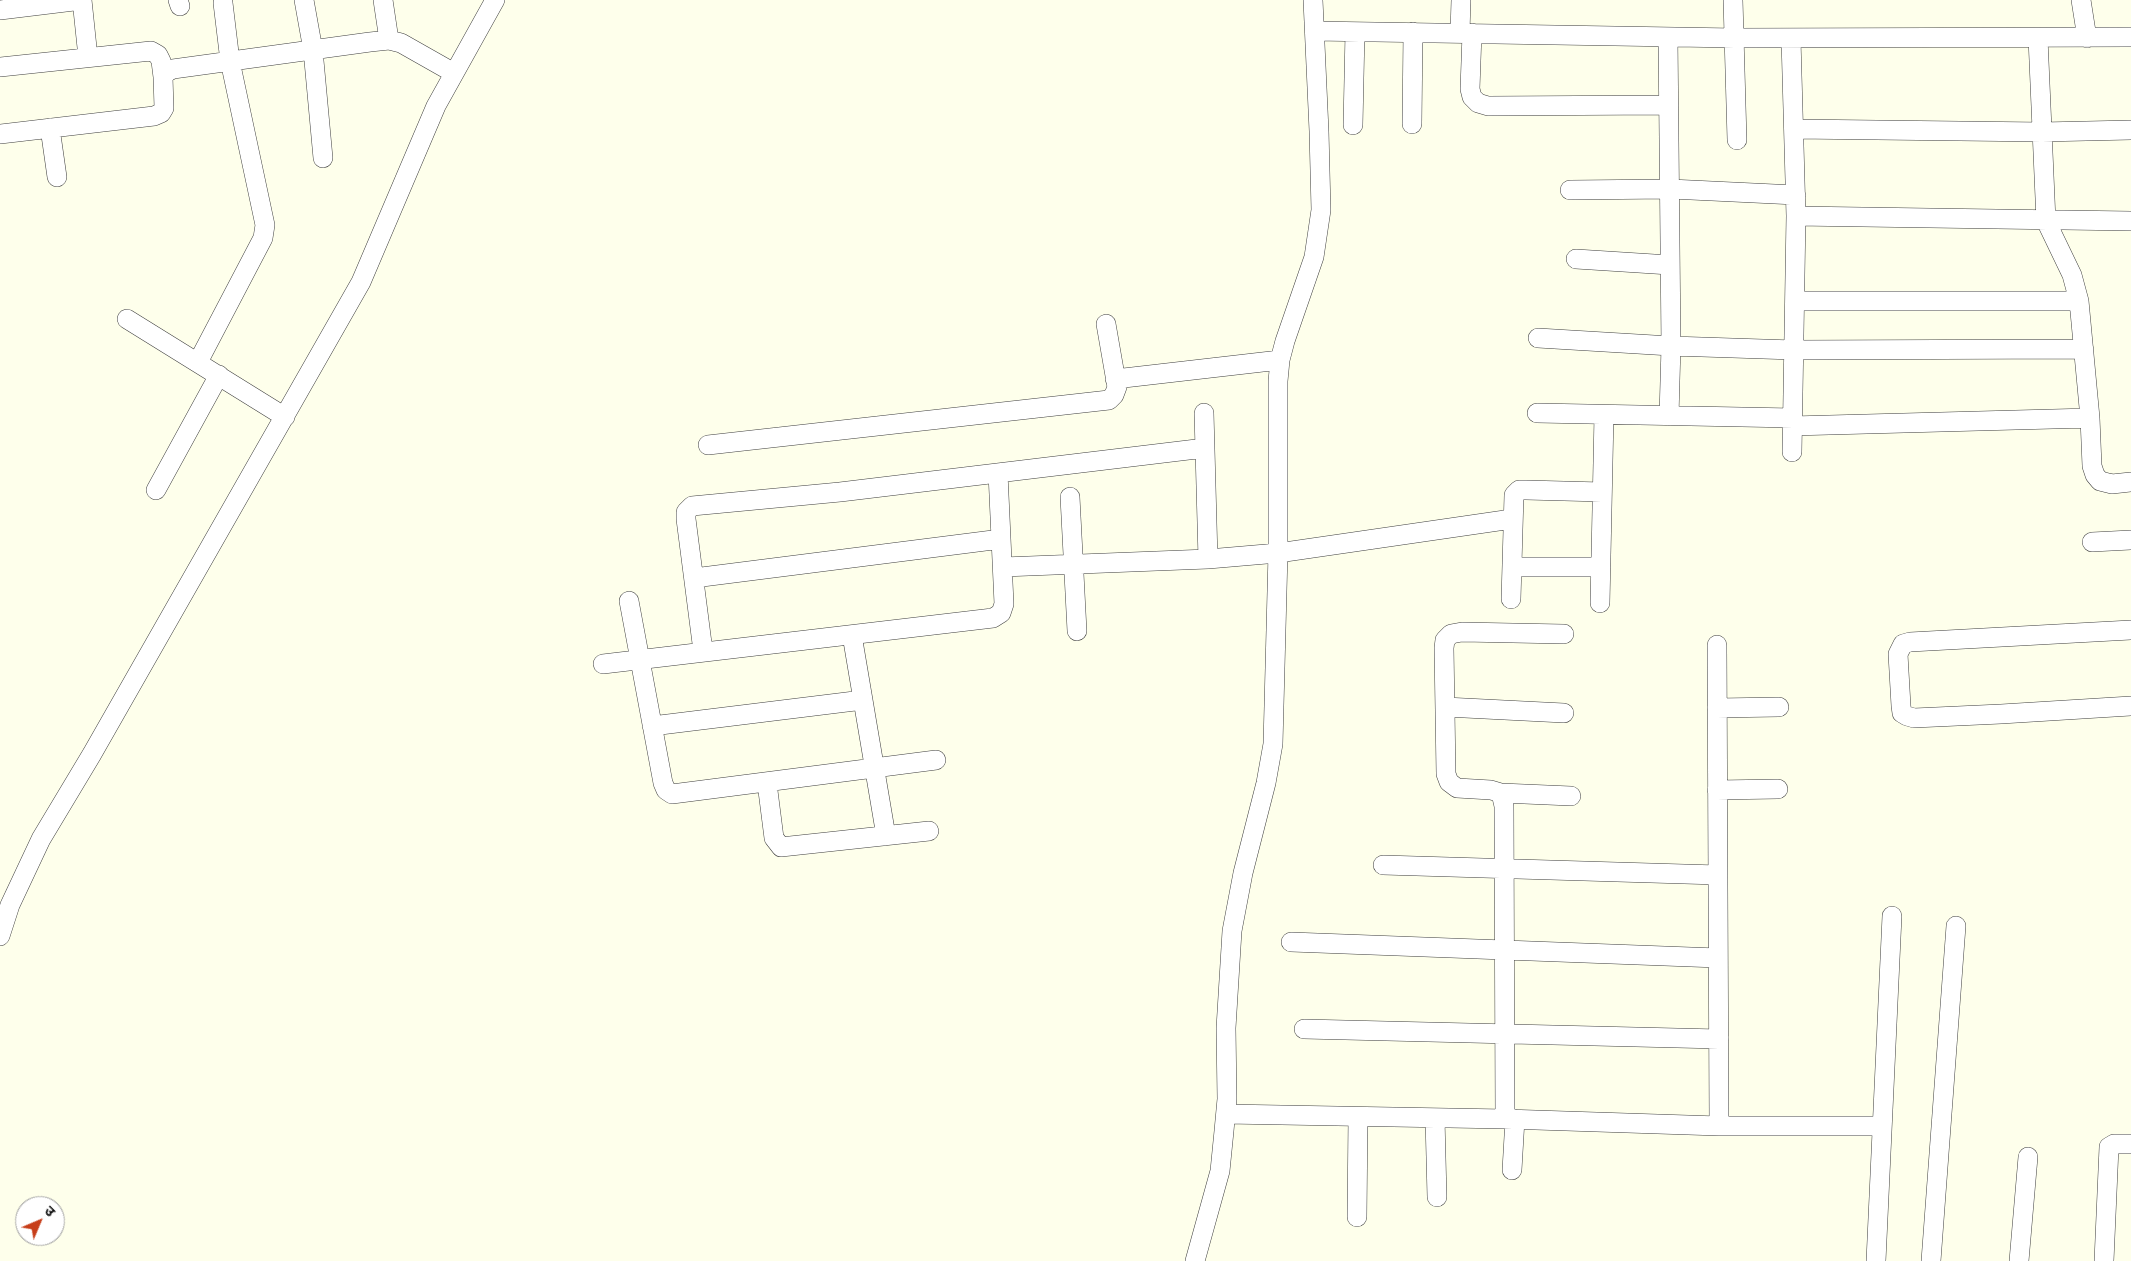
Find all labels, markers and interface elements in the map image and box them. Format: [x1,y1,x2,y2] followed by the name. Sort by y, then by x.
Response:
[15,1196,65,1246] north arrow
[40,1201,60,1221] text: उ

